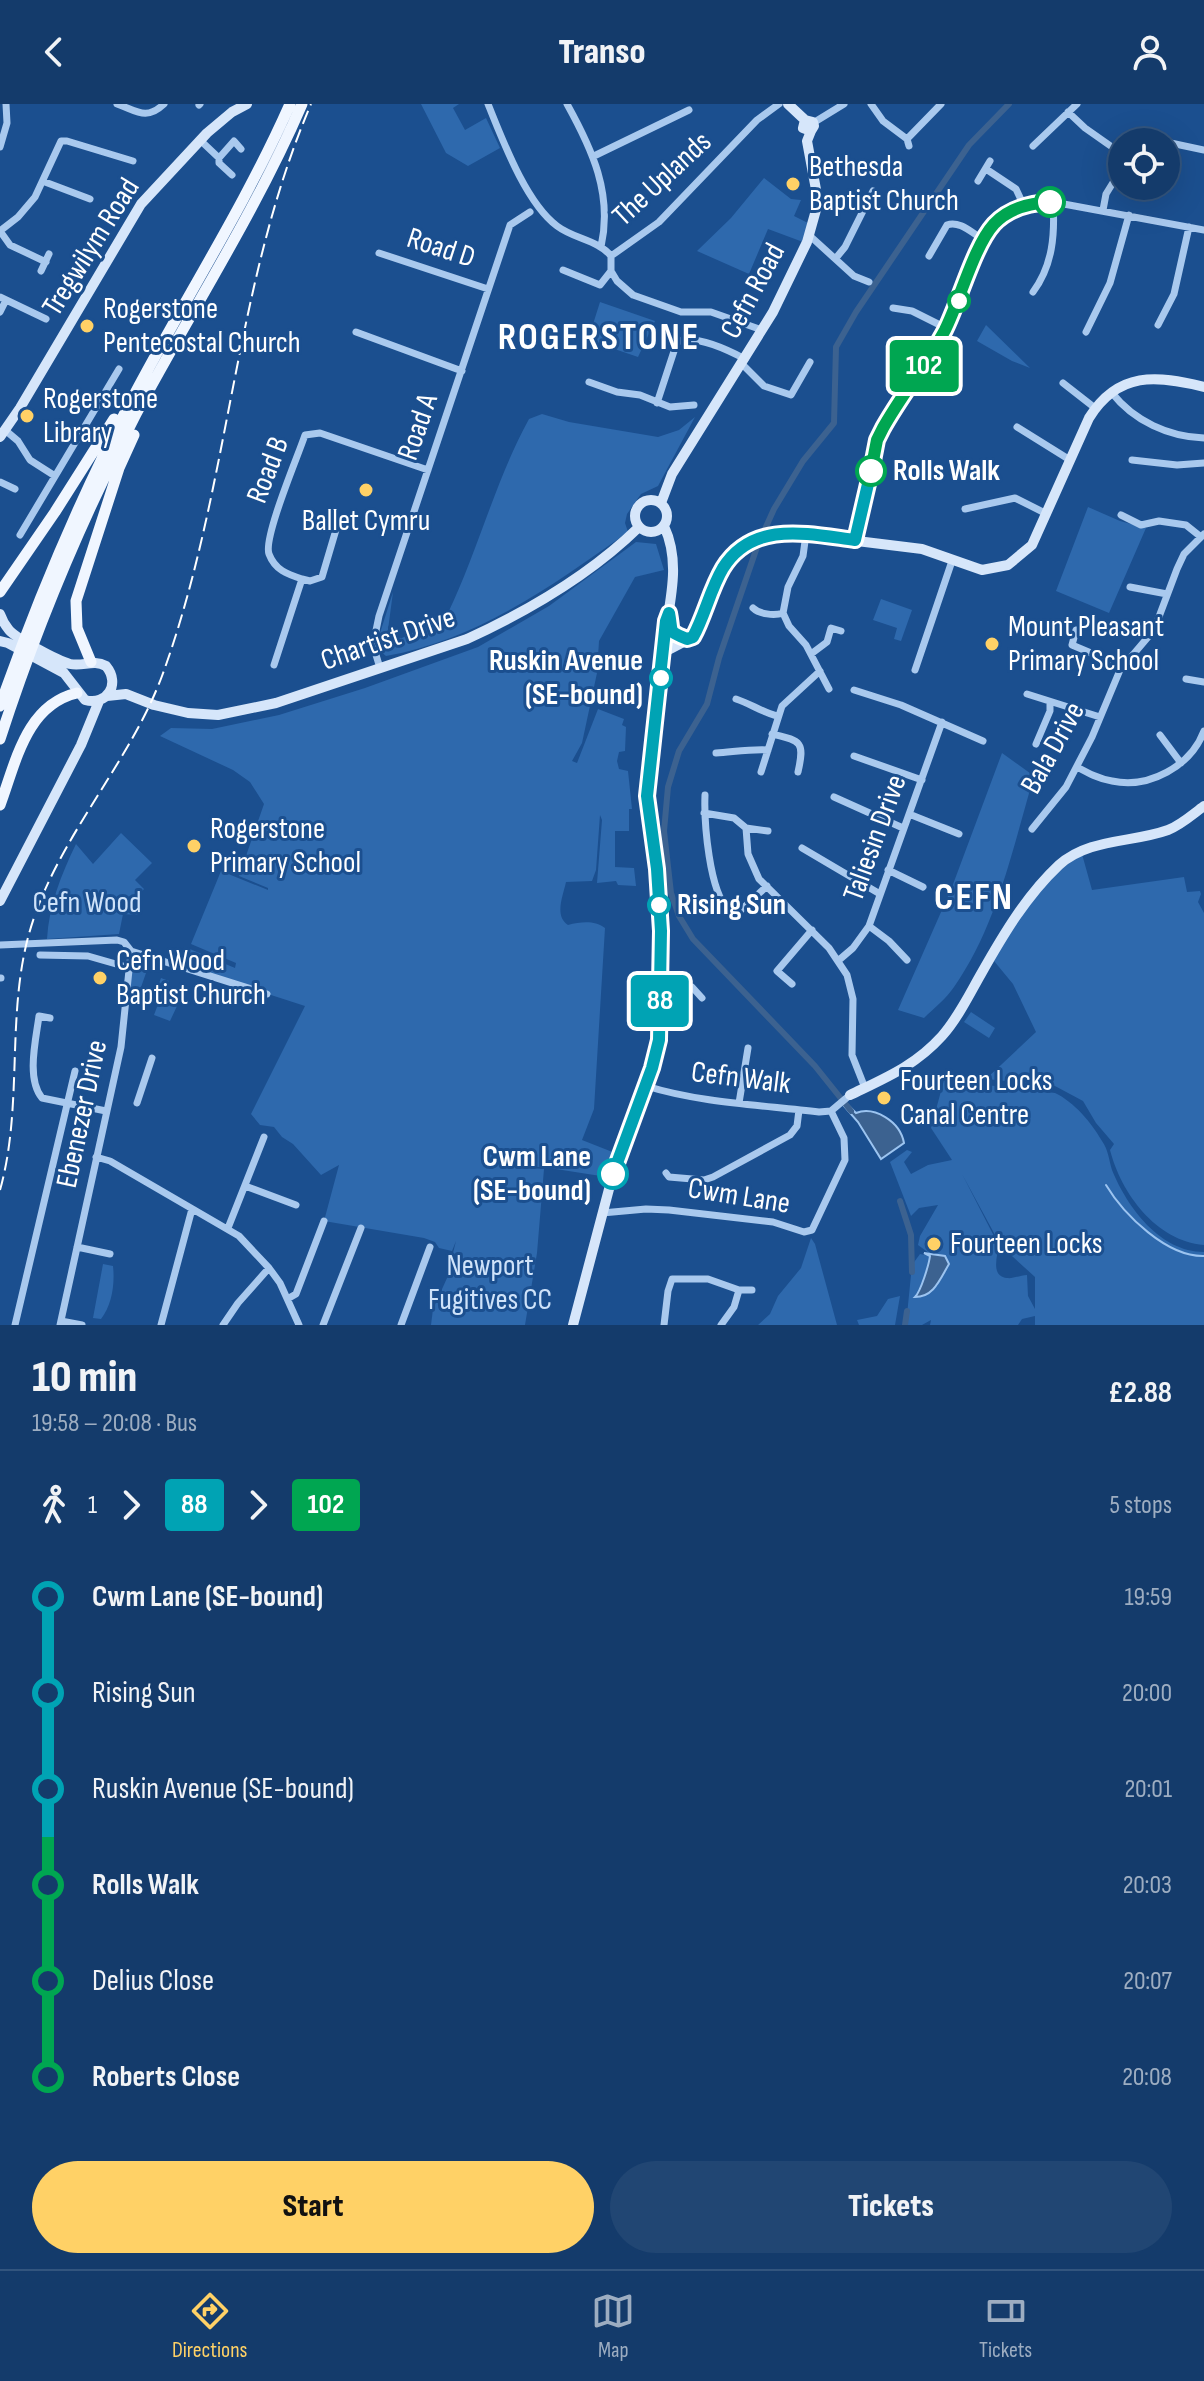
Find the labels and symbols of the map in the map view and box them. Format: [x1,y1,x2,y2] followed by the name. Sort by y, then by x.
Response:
[605,124,719,234] street label: The Uplands
[809,149,959,219] place label: Bethesda Baptist Church
[35,172,147,322] street label: Tregwilym Road
[784,175,802,193] marker: Bethesda Baptist Church
[1035,187,1065,217] unlabelled marker
[402,220,480,276] street label: Road D
[713,237,793,345] street label: Cefn Road
[948,290,970,312] unlabelled marker
[103,291,301,361] place label: Rogerstone Pentecostal Church
[498,315,700,360] district label: ROGERSTONE
[78,317,96,335] marker: Rogerstone Pentecostal Church
[878,340,970,392] line badge: 102
[43,381,158,451] place label: Rogerstone Library
[390,389,446,465] street label: Road A
[18,407,36,425] marker: Rogerstone Library
[239,432,297,508] street label: Road B
[893,453,1000,489] place label: Rolls Walk
[856,456,886,486] marker: Rolls Walk
[357,481,375,499] marker: Ballet Cymru
[302,503,430,539] place label: Ballet Cymru
[316,599,460,679] street label: Chartist Drive
[1008,609,1164,679] place label: Mount Pleasant Primary School
[983,635,1001,653] marker: Mount Pleasant Primary School
[489,643,643,713] place label: Ruskin Avenue (SE-bound)
[650,667,672,689] marker: Ruskin Avenue (SE-bound)
[1013,696,1093,800] street label: Bala Drive
[836,770,914,906] street label: Taliesin Drive
[210,811,361,881] place label: Rogerstone Primary School
[185,837,203,855] marker: Rogerstone Primary School
[934,875,1014,920] district label: CEFN
[32,885,142,921] park label: Cefn Wood
[677,887,786,923] place label: Rising Sun
[648,894,670,916] marker: Rising Sun
[116,943,266,1013] place label: Cefn Wood Baptist Church
[91,969,109,987] marker: Cefn Wood Baptist Church
[624,975,696,1027] line badge: 88
[49,1037,115,1191] street label: Ebenezer Drive
[689,1054,793,1102] street label: Cefn Walk
[900,1063,1053,1133] place label: Fourteen Locks Canal Centre
[875,1089,893,1107] marker: Fourteen Locks Canal Centre
[473,1139,591,1209] place label: Cwm Lane (SE-bound)
[598,1159,628,1189] marker: Cwm Lane (SE-bound)
[685,1170,793,1222] street label: Cwm Lane
[950,1226,1103,1262] place label: Fourteen Locks
[925,1235,943,1253] marker: Fourteen Locks
[428,1248,552,1318] park label: Newport Fugitives CC

